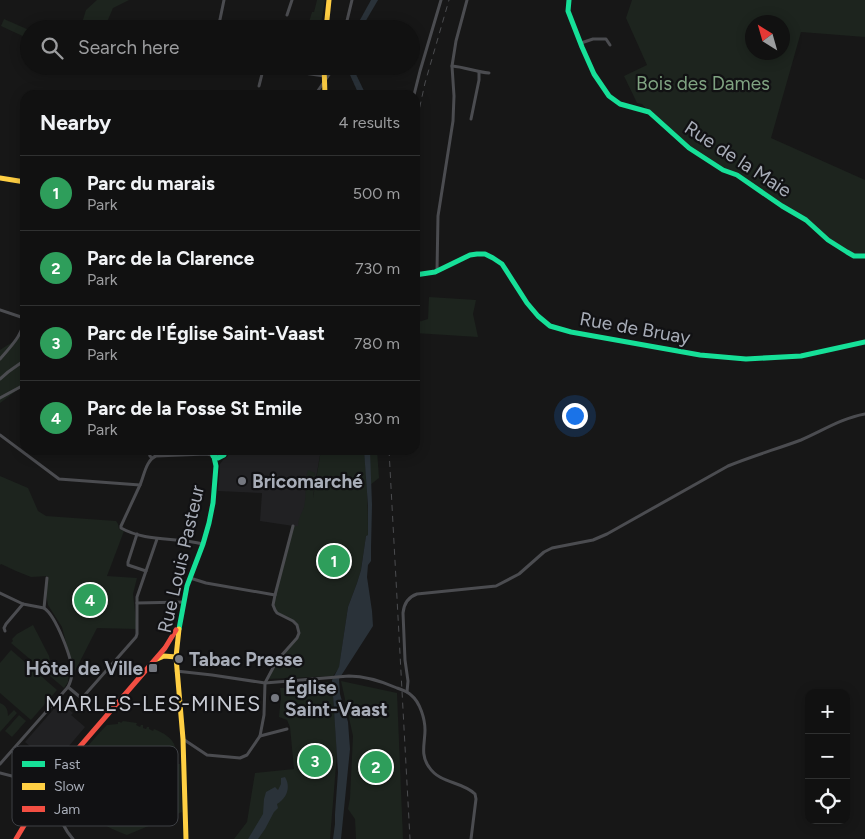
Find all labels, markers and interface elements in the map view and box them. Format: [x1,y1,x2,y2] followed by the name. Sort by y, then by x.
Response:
[745,15,790,60] north arrow
[20,20,420,75] search box
[38,34,66,62] icon: search
[78,36,180,59] text: Search here
[636,72,770,95] park label: Bois des Dames
[40,110,111,135] text: Nearby
[339,113,400,132] text: 4 results
[680,116,796,202] street label: Rue de la Maie
[87,172,215,195] text: Parc du marais
[53,184,59,203] text: 1
[353,184,400,203] text: 500 m
[87,195,117,214] text: Park
[87,247,254,270] text: Parc de la Clarence
[51,259,61,278] text: 2
[355,259,400,278] text: 730 m
[87,270,117,289] text: Park
[578,307,692,349] street label: Rue de Bruay
[87,322,325,345] text: Parc de l'Église Saint-Vaast
[52,334,60,353] text: 3
[354,334,400,353] text: 780 m
[87,345,117,364] text: Park
[87,397,302,420] text: Parc de la Fosse St Emile
[562,403,588,429] your location
[51,409,61,428] text: 4
[354,409,400,428] text: 930 m
[87,420,117,439] text: Park
[252,470,363,493] place label: Bricomarché
[236,475,248,487] marker: Bricomarché
[153,482,209,635] street label: Rue Louis Pasteur
[318,542,350,580] pin: 1
[74,581,106,619] pin: 4
[189,648,303,671] place label: Tabac Presse
[173,653,185,665] marker: Tabac Presse
[26,657,143,680] place label: Hôtel de Ville
[147,662,159,674] marker: Hôtel de Ville
[285,676,388,721] place label: Église Saint-Vaast
[805,689,850,824] map controls
[805,689,850,734] button: +
[45,691,261,716] district label: MARLES-LES-MINES
[269,692,281,704] marker: Église Saint-Vaast
[805,734,850,779] button: −
[299,742,331,780] pin: 3
[12,746,178,826] legend
[360,748,392,786] pin: 2
[54,756,80,773] text: Fast
[54,778,85,795] text: Slow
[805,779,850,824] button: locate
[54,801,80,818] text: Jam

